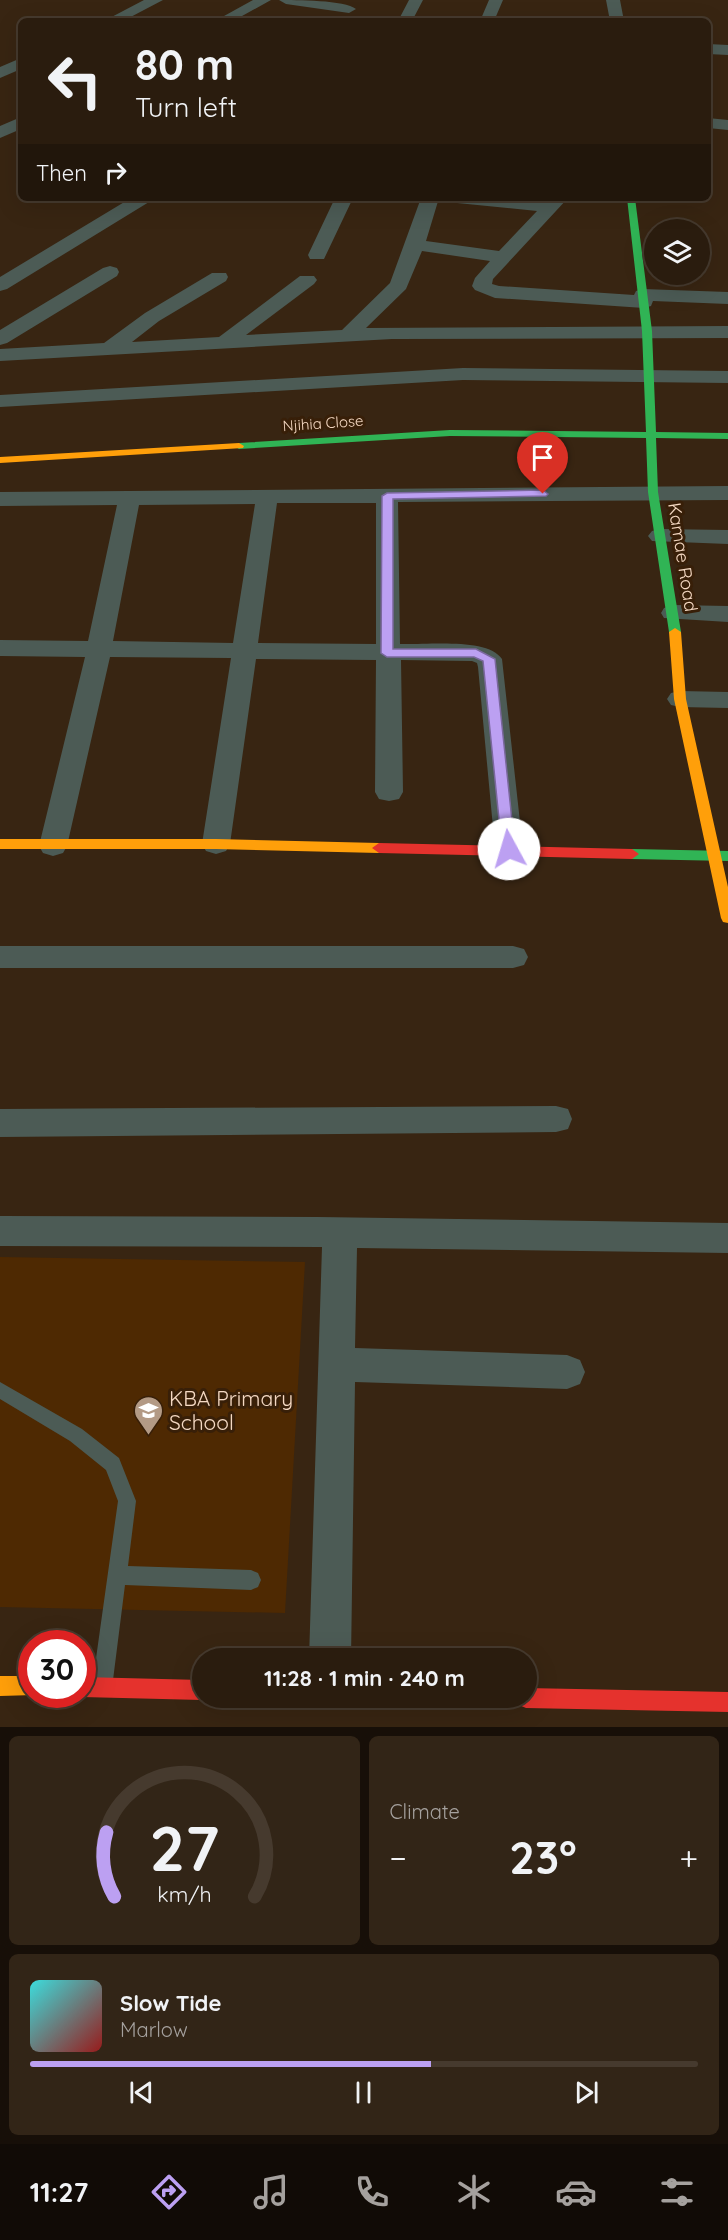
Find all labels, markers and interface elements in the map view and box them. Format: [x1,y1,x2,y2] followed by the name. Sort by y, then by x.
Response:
[135,38,234,91] text: 80 m
[36,42,114,120] icon: left
[135,90,237,124] text: Turn left
[99,156,132,189] icon: right
[36,159,87,187] text: Then
[644,219,710,285] map controls
[644,219,710,285] button: layers
[282,411,364,435] street label: Njihia Close
[517,432,568,494] pin
[526,441,559,474] icon: arrive
[663,501,703,613] street label: Kamae Road
[477,817,541,881] position arrow
[169,1385,293,1435] place label: KBA Primary School
[132,1394,164,1436] school or university icon: KBA Primary School
[18,1630,96,1708] speed limit sign: 30
[264,1664,465,1692] text: 11:28 · 1 min · 240 m
[390,1799,460,1824] text: Climate
[149,1809,219,1887] text: 27
[509,1829,577,1885] text: 23°
[390,1837,407,1878] text: −
[679,1837,698,1878] text: +
[157,1882,211,1908] text: km/h
[120,1989,221,2017] text: Slow Tide
[120,2017,188,2042] text: Marlow
[125,2076,158,2109] icon: previous
[347,2076,380,2109] icon: pause
[570,2076,603,2109] icon: next
[148,2171,190,2213] icon: directions
[250,2171,292,2213] icon: music
[351,2171,393,2213] icon: phone
[453,2171,495,2213] icon: climate
[555,2171,597,2213] icon: car
[656,2171,698,2213] icon: filters
[30,2175,88,2209] text: 11:27

